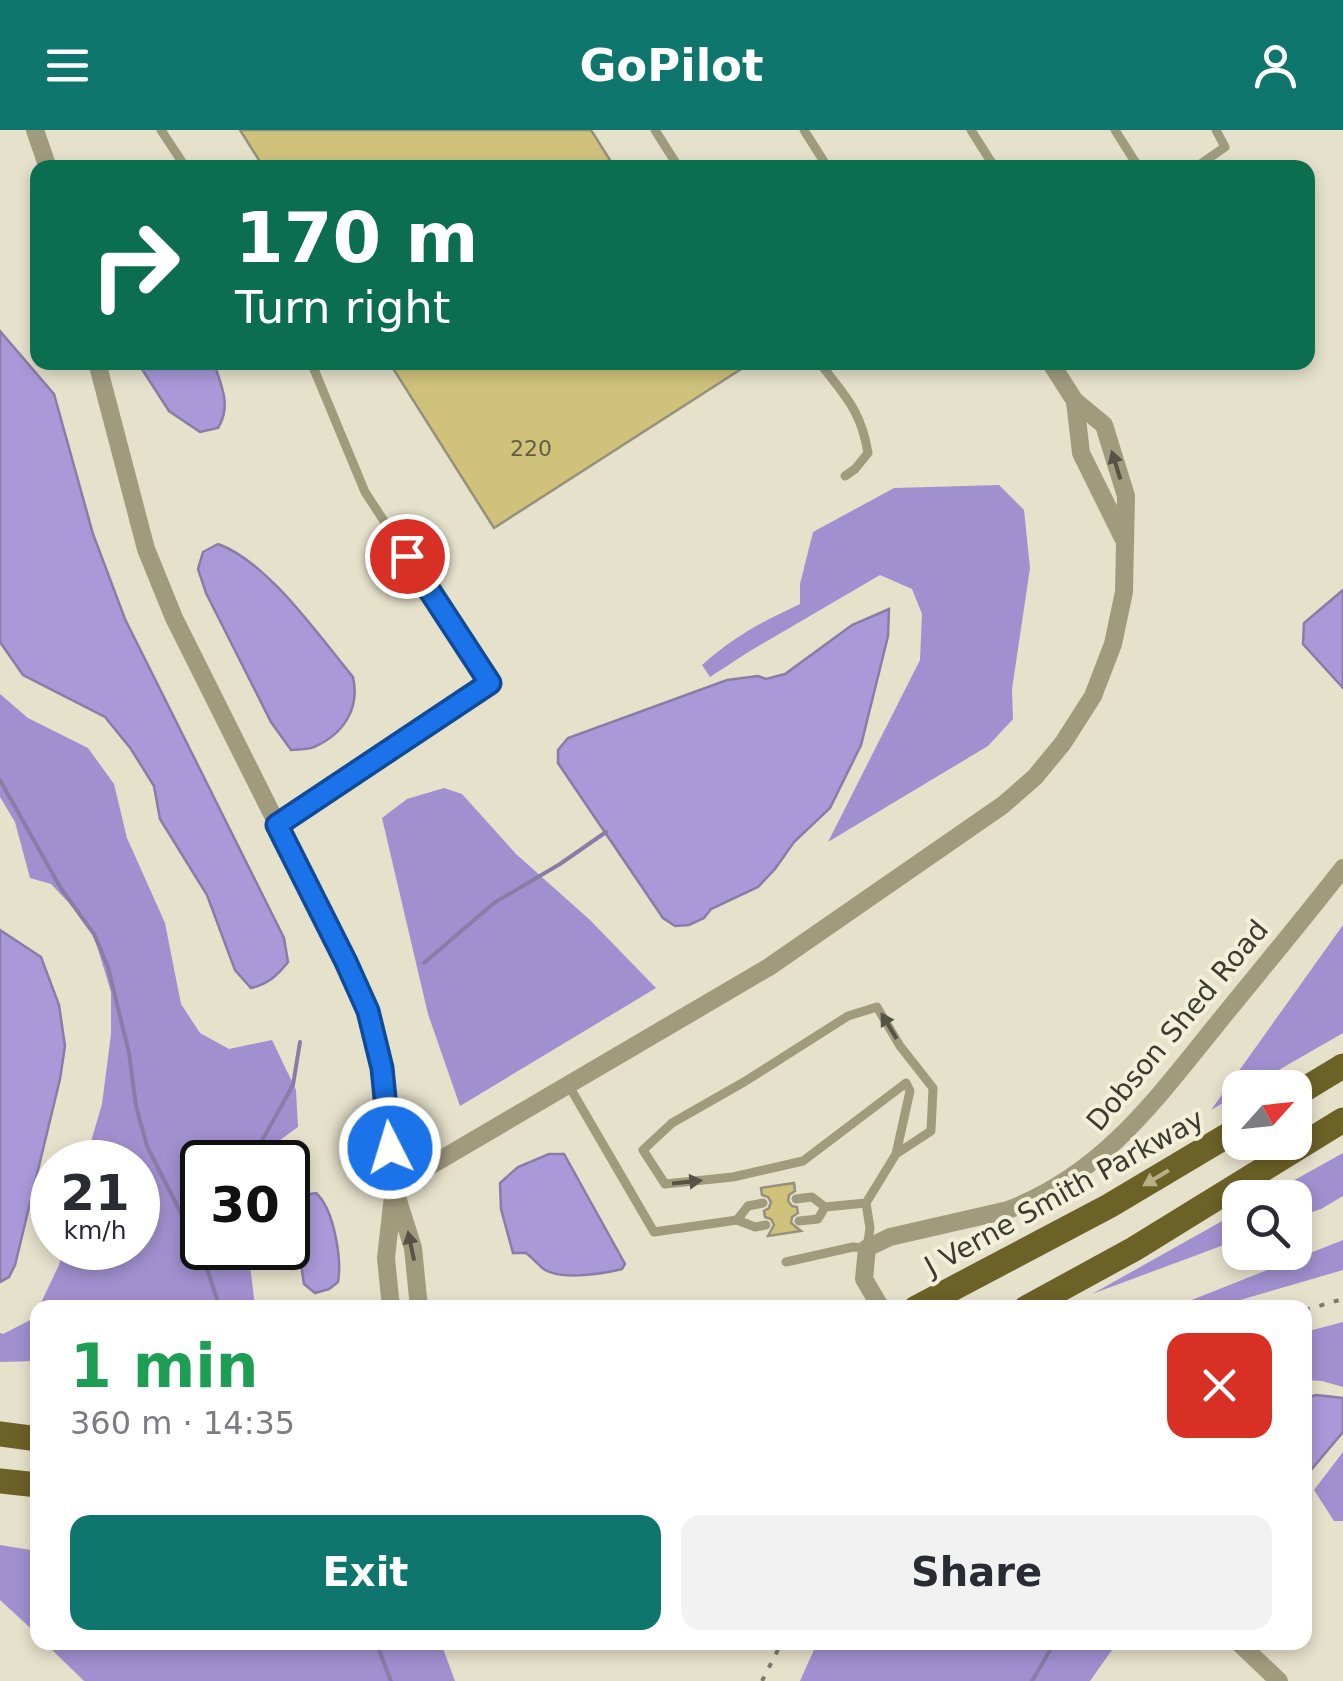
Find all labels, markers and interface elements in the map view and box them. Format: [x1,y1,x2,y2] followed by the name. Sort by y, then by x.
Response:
[40,38,95,93] icon: menu
[1248,38,1303,93] icon: person
[579,39,764,92] text: GoPilot
[235,197,478,279] text: 170 m
[70,200,200,330] icon: right
[235,281,450,334] text: Turn right
[510,436,552,461] house number: 220
[1108,449,1123,480] one-way arrow
[365,514,450,599] pin
[380,529,435,584] icon: arrive
[1080,913,1275,1137] street label: Dobson Shed Road
[881,1012,898,1040] one-way arrow
[1222,1070,1312,1160] north arrow
[1222,1070,1312,1270] map controls
[338,1096,442,1200] position arrow
[917,1102,1209,1284] street label: J Verne Smith Parkway
[180,1140,310,1270] speed limit sign: 30
[60,1164,130,1222] text: 21
[1142,1169,1170,1186] one-way arrow
[671,1173,703,1189] one-way arrow
[1222,1180,1312,1270] button: search
[63,1216,127,1245] text: km/h
[403,1230,418,1261] one-way arrow
[70,1331,258,1401] text: 1 min
[1167,1333,1272,1438] button: close
[70,1404,295,1442] text: 360 m · 14:35
[70,1515,661,1630] button: Exit
[681,1515,1272,1630] button: Share

